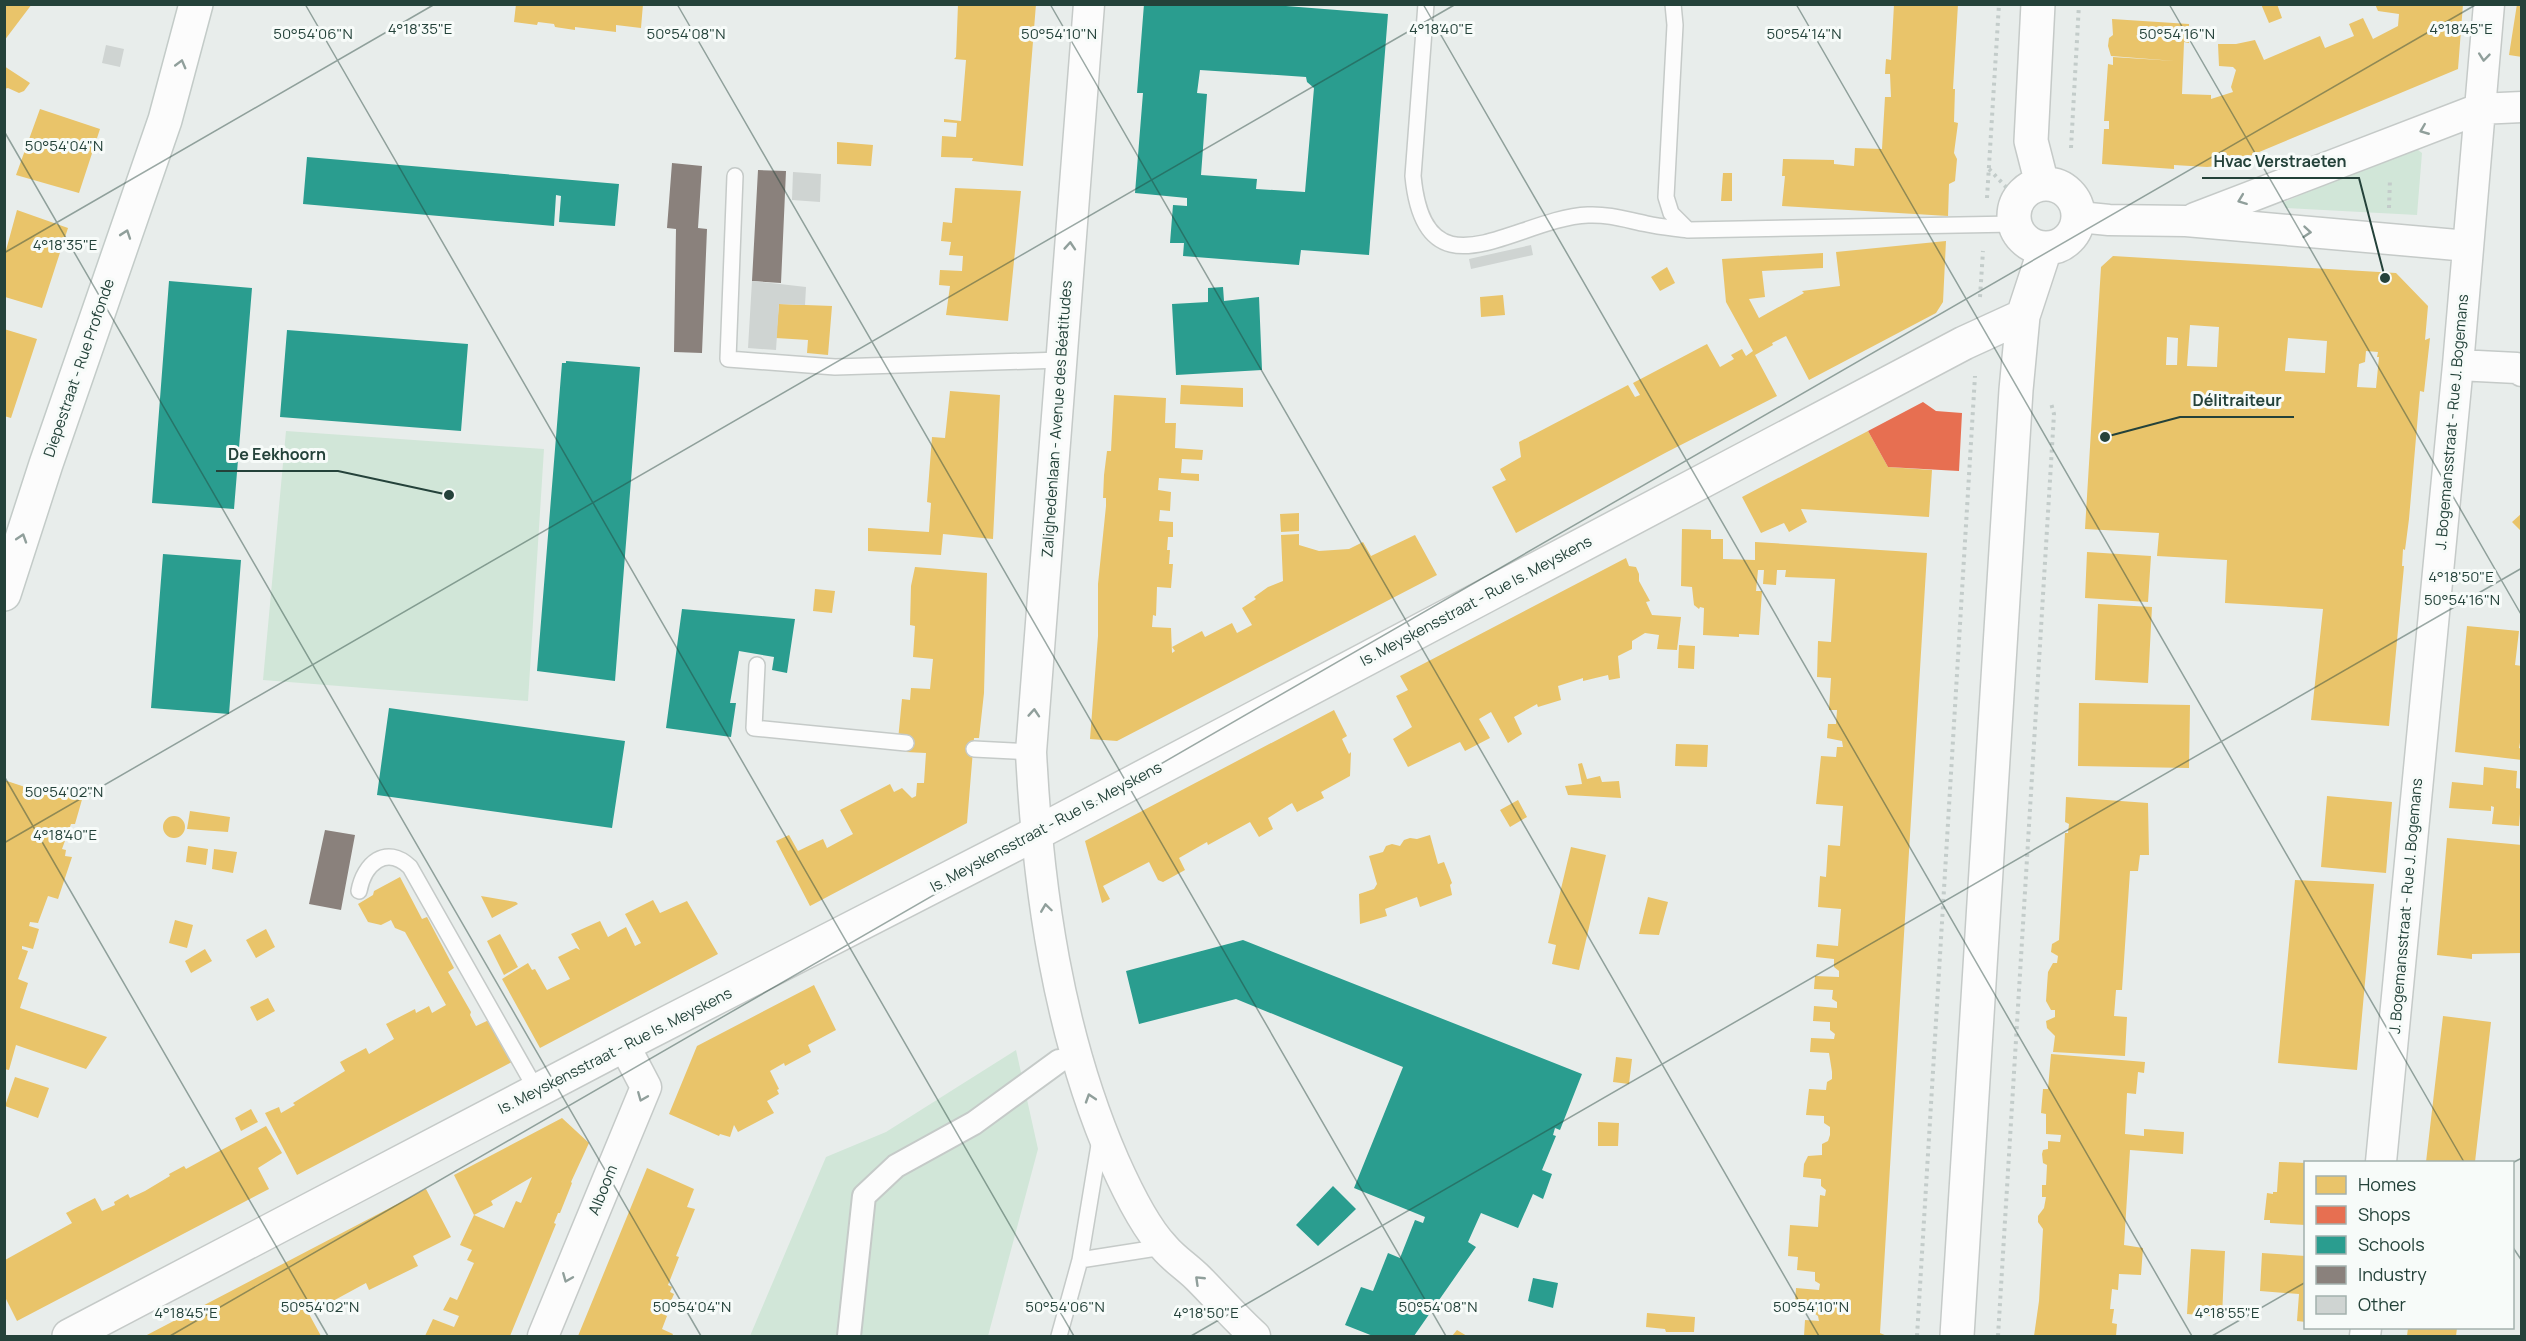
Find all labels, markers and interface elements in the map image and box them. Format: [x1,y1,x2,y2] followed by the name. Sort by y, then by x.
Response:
[388,18,452,39] text: 4°18'35"E
[1409,18,1473,39] text: 4°18'40"E
[2429,18,2493,39] text: 4°18'45"E
[273,23,353,44] text: 50°54'06"N
[647,23,725,44] text: 50°54'08"N
[1021,23,1097,44] text: 50°54'10"N
[1766,23,1842,44] text: 50°54'14"N
[2139,23,2215,44] text: 50°54'16"N
[2478,52,2491,61] one-way arrow
[173,59,186,69] one-way arrow
[2420,123,2431,135] one-way arrow
[25,135,103,156] text: 50°54'04"N
[2202,144,2359,178] callout: Hvac Verstraeten
[2213,150,2347,172] text: Hvac Verstraeten
[2237,193,2248,205] one-way arrow
[2303,225,2312,238] one-way arrow
[118,229,131,240] one-way arrow
[33,234,97,255] text: 4°18'35"E
[1063,241,1076,251] one-way arrow
[38,276,119,460] street label: Diepestraat - Rue Profonde
[1036,280,1077,558] street label: Zalighedenlaan - Avenue des Béatitudes
[2430,293,2473,551] street label: J. Bogemansstraat - Rue J. Bogemans
[2180,383,2294,417] callout: Délitraiteur
[2192,389,2282,411] text: Délitraiteur
[216,437,338,471] callout: De Eekhoorn
[228,443,326,465] text: De Eekhoorn
[1356,530,1595,671] street label: Is. Meyskensstraat - Rue Is. Meyskens
[15,533,27,544] one-way arrow
[2428,566,2494,587] text: 4°18'50"E
[2424,589,2500,610] text: 50°54'16"N
[1028,708,1041,717] one-way arrow
[926,756,1165,897] street label: Is. Meyskensstraat - Rue Is. Meyskens
[2384,777,2427,1035] street label: J. Bogemansstraat - Rue J. Bogemans
[25,781,103,802] text: 50°54'02"N
[33,824,97,845] text: 4°18'40"E
[1040,903,1052,913] one-way arrow
[494,982,735,1119] street label: Is. Meyskensstraat - Rue Is. Meyskens
[637,1091,649,1102] one-way arrow
[1085,1093,1098,1104] one-way arrow
[2304,1161,2514,1329] legend
[583,1162,622,1218] street label: Alboom
[2358,1172,2416,1196] text: Homes
[2358,1202,2410,1226] text: Shops
[2358,1232,2425,1256] text: Schools
[2358,1262,2427,1286] text: Industry
[562,1271,574,1282] one-way arrow
[1196,1276,1206,1287] one-way arrow
[2358,1292,2406,1316] text: Other
[281,1296,359,1317] text: 50°54'02"N
[653,1296,731,1317] text: 50°54'04"N
[1025,1296,1105,1317] text: 50°54'06"N
[1399,1296,1477,1317] text: 50°54'08"N
[1773,1296,1849,1317] text: 50°54'10"N
[154,1302,218,1323] text: 4°18'45"E
[1173,1302,1239,1323] text: 4°18'50"E
[2194,1302,2260,1323] text: 4°18'55"E

